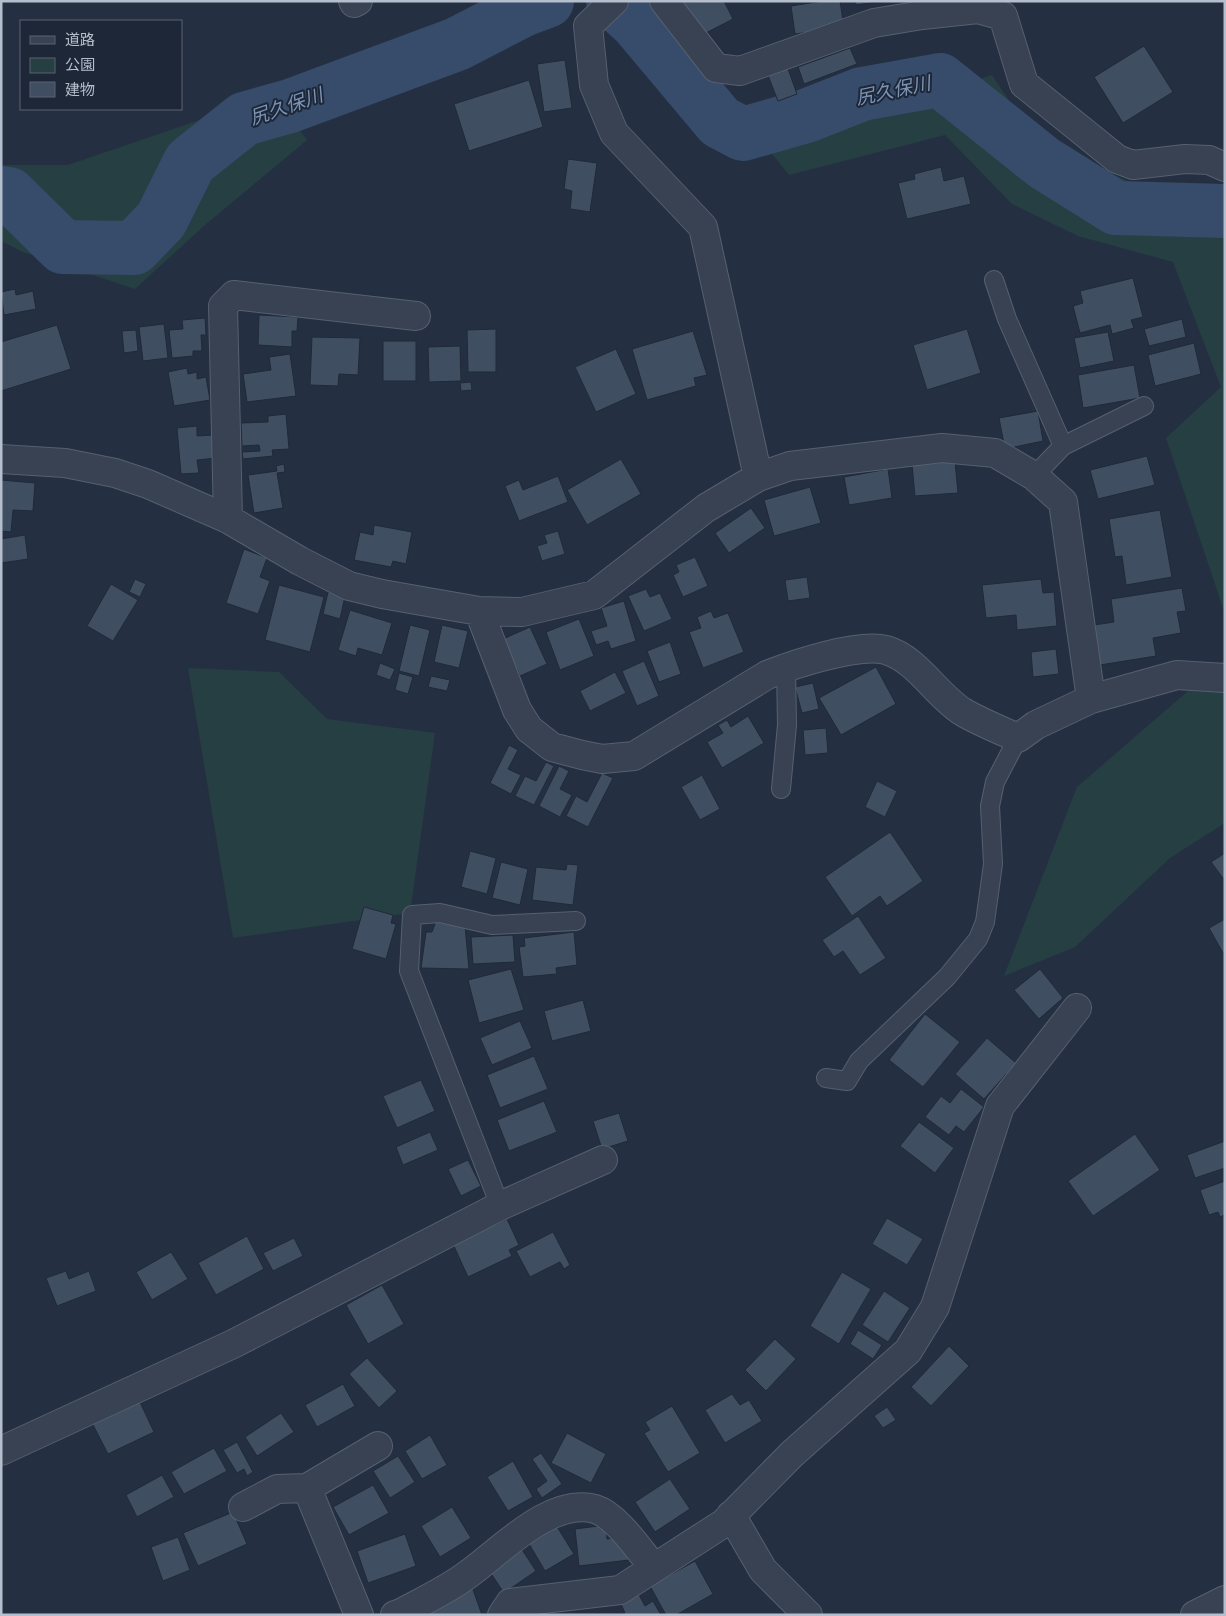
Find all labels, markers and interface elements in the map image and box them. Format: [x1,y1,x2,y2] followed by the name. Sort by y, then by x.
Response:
[20,20,182,110] legend
[65,30,95,49] text: 道路
[65,55,95,74] text: 公園
[853,70,935,110] water label: 尻久保川
[65,80,95,99] text: 建物
[246,82,328,130] water label: 尻久保川

